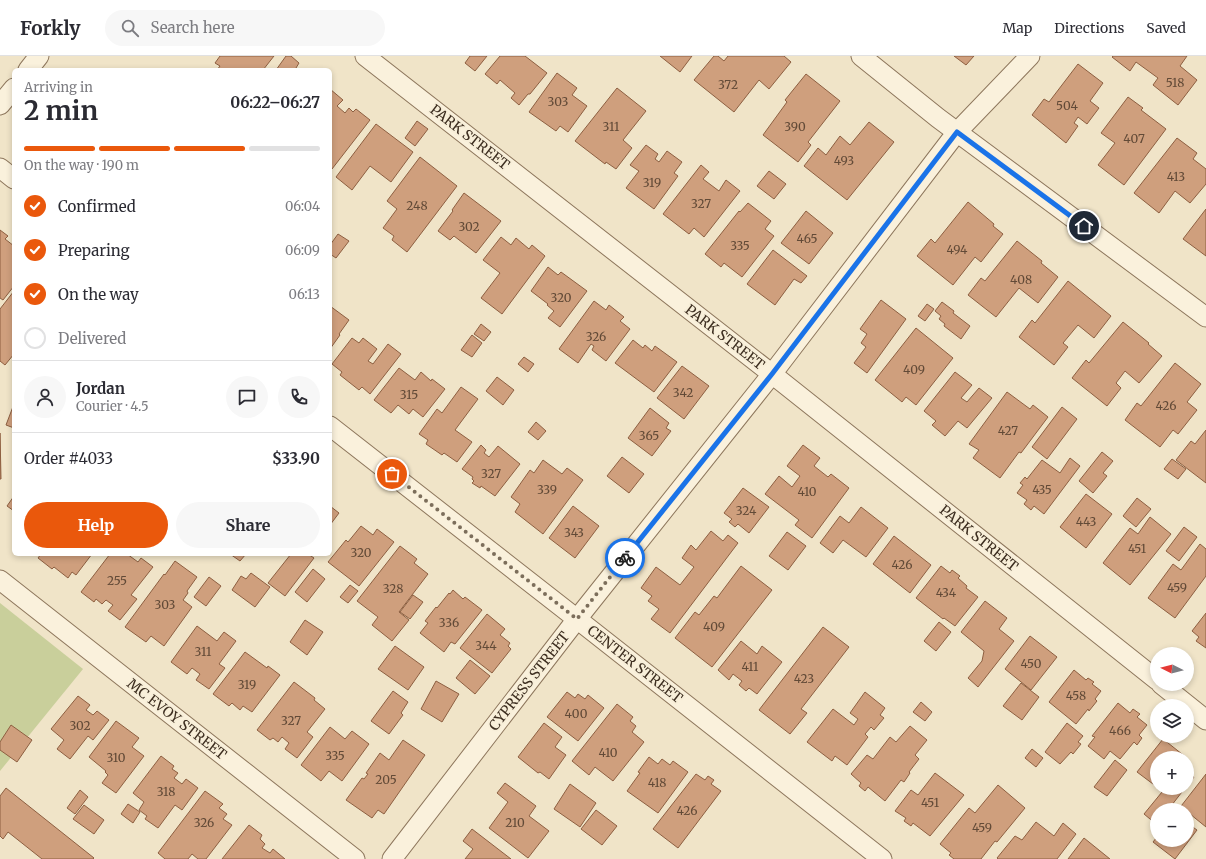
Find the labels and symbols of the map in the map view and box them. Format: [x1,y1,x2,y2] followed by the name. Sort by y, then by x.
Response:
[1166,75,1184,90] house number: 518
[718,77,738,92] house number: 372
[548,94,569,109] house number: 303
[1056,98,1078,113] house number: 504
[427,100,514,174] street label: PARK STREET
[603,119,620,134] house number: 311
[784,119,806,134] house number: 390
[1123,131,1145,146] house number: 407
[834,153,854,168] house number: 493
[1167,169,1185,184] house number: 413
[643,175,661,190] house number: 319
[691,196,711,211] house number: 327
[406,198,428,213] house number: 248
[1067,209,1101,243] pin
[458,219,480,234] house number: 302
[796,231,818,246] house number: 465
[730,238,750,253] house number: 335
[947,242,968,257] house number: 494
[1010,272,1032,287] house number: 408
[550,290,572,305] house number: 320
[682,300,769,374] street label: PARK STREET
[586,329,606,344] house number: 326
[903,362,925,377] house number: 409
[673,385,693,400] house number: 342
[400,387,418,402] house number: 315
[1156,398,1176,413] house number: 426
[998,423,1018,438] house number: 427
[639,428,659,443] house number: 365
[375,457,409,491] pin
[481,466,501,481] house number: 327
[537,482,557,497] house number: 339
[1032,482,1052,497] house number: 435
[797,484,817,499] house number: 410
[936,501,1022,575] street label: PARK STREET
[736,503,757,518] house number: 324
[1076,514,1096,529] house number: 443
[564,525,584,540] house number: 343
[605,538,645,578] courier
[1128,541,1147,556] house number: 451
[350,545,372,560] house number: 320
[892,557,912,572] house number: 426
[107,573,127,588] house number: 255
[1167,580,1187,595] house number: 459
[383,581,403,596] house number: 328
[936,585,957,600] house number: 434
[155,597,176,612] house number: 303
[439,615,459,630] house number: 336
[703,619,725,634] house number: 409
[584,621,686,707] street label: CENTER STREET
[485,628,573,734] street label: CYPRESS STREET
[475,638,497,653] house number: 344
[195,644,212,659] house number: 311
[1150,647,1194,691] north arrow
[1021,656,1042,671] house number: 450
[741,659,759,674] house number: 411
[794,671,814,686] house number: 423
[124,675,231,764] street label: MC EVOY STREET
[238,677,256,692] house number: 319
[1066,688,1086,703] house number: 458
[565,706,588,721] house number: 400
[281,713,301,728] house number: 327
[69,718,91,733] house number: 302
[1109,723,1131,738] house number: 466
[598,745,618,760] house number: 410
[325,748,345,763] house number: 335
[106,750,126,765] house number: 310
[375,772,397,787] house number: 205
[648,775,666,790] house number: 418
[157,784,175,799] house number: 318
[921,795,940,810] house number: 451
[677,803,697,818] house number: 426
[194,815,214,830] house number: 326
[505,815,525,830] house number: 210
[972,820,992,835] house number: 459

